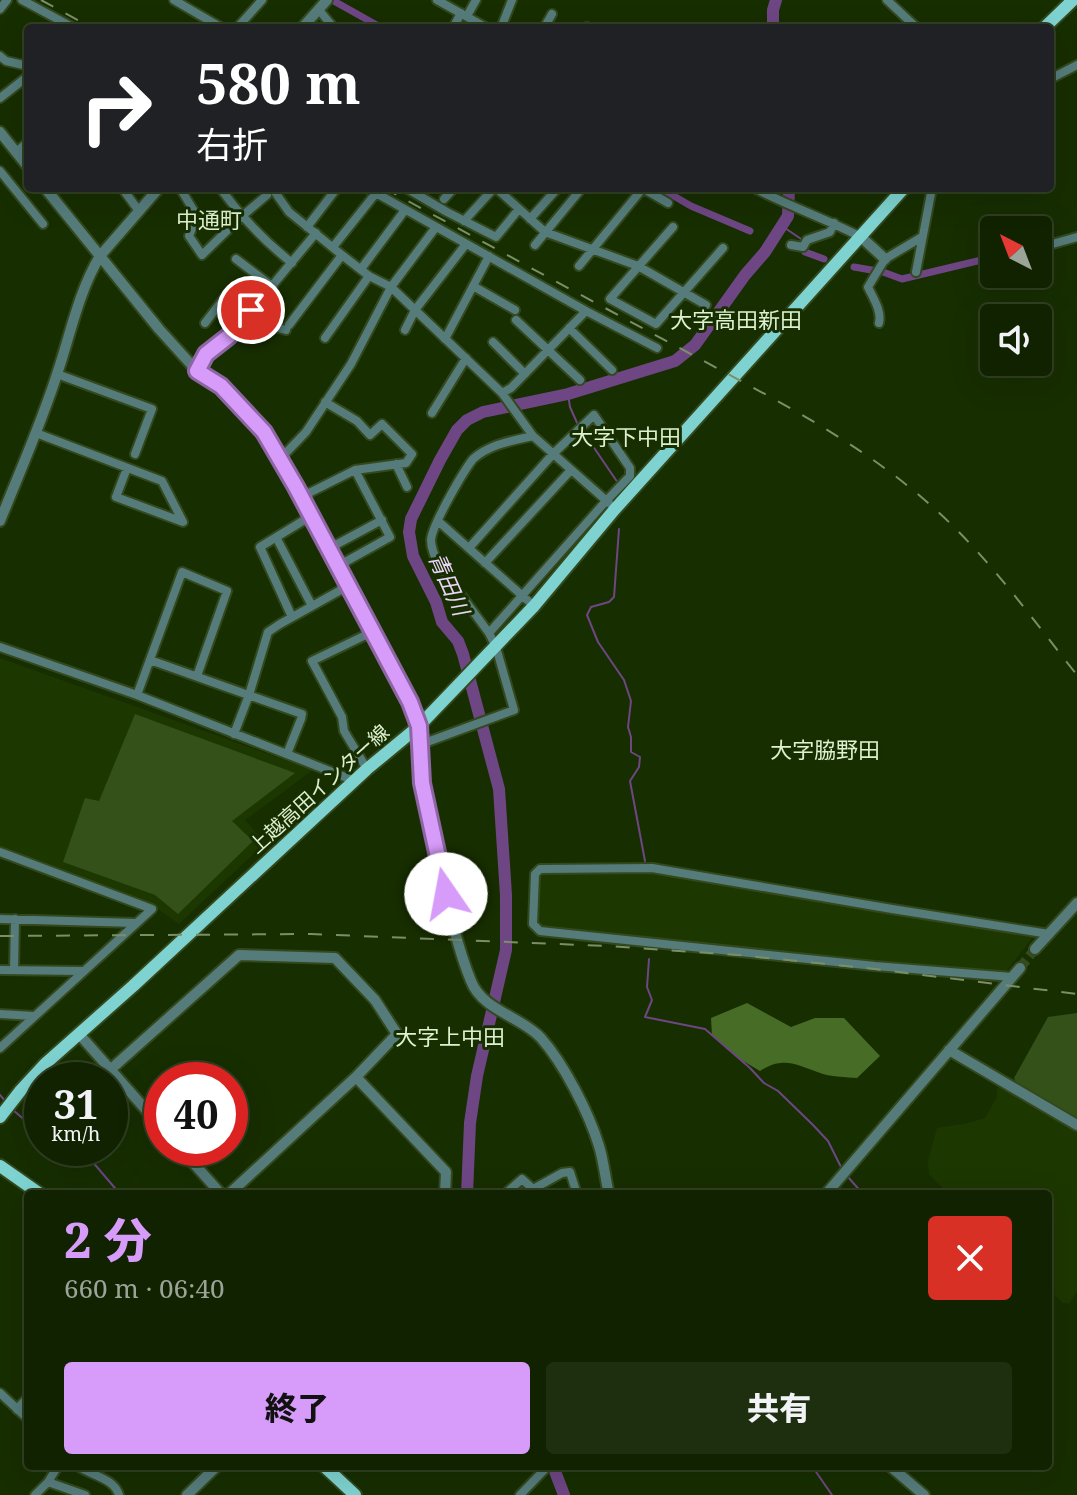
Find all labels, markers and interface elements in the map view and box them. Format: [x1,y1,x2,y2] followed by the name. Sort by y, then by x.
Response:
[196,44,361,120] text: 580 m
[64,56,168,160] icon: right
[196,120,268,169] text: 右折
[176,204,242,234] district label: 中通町
[980,216,1052,288] north arrow
[980,216,1052,376] map controls
[217,276,285,344] pin
[229,288,273,332] icon: arrive
[670,304,802,334] district label: 大字高田新田
[980,304,1052,376] button: sound
[571,421,681,451] district label: 大字下中田
[423,547,478,622] water label: 青田川
[243,718,395,859] street label: 上越高田インター線
[770,734,880,764] district label: 大字脇野田
[404,852,488,936] position arrow
[395,1021,505,1051] district label: 大字上中田
[144,1062,248,1166] speed limit sign: 40
[53,1076,99,1131] text: 31
[51,1120,101,1147] text: km/h
[64,1207,152,1272] text: 2 分
[928,1216,1012,1300] button: close
[64,1270,225,1306] text: 660 m · 06:40
[64,1362,530,1454] button: 終了
[546,1362,1012,1454] button: 共有

